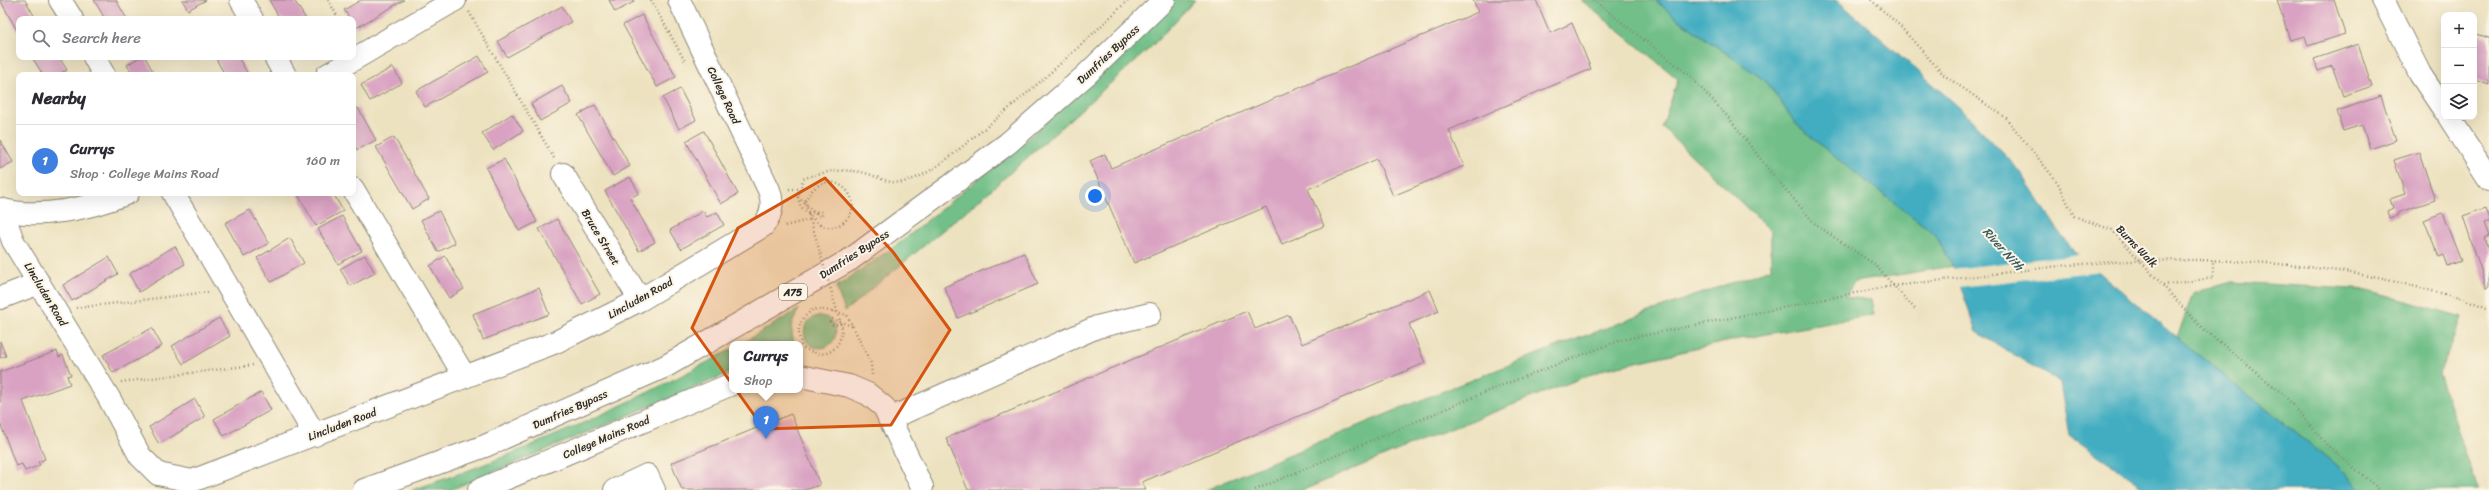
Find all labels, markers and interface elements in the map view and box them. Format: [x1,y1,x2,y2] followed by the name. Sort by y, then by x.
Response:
[2441,12,2477,120] map controls
[2441,12,2477,48] button: +
[16,16,356,60] search box
[1072,19,1145,89] street label: Dumfries Bypass
[62,25,141,51] text: Search here
[30,27,52,49] icon: search
[2441,48,2477,84] button: −
[702,63,746,128] street label: College Road
[32,83,86,113] text: Nearby
[2441,84,2477,120] button: layers
[70,136,114,162] text: Currys
[42,149,48,172] text: 1
[305,149,340,172] text: 160 m
[70,162,219,185] text: Shop · College Mains Road
[1085,186,1105,206] your location
[576,205,625,269] street label: Bruce Street
[2111,220,2162,272] street label: Burns Walk
[1977,222,2030,277] water label: River Nith
[815,224,894,284] street label: Dumfries Bypass
[19,258,73,331] street label: Lincluden Road
[604,272,677,324] street label: Lincluden Road
[779,284,807,300] road number: A75
[729,341,803,393] popup
[744,343,788,369] text: Currys
[744,369,772,392] text: Shop
[530,384,612,435] street label: Dumfries Bypass
[305,402,380,446] street label: Lincluden Road
[753,406,779,439] pin: 1
[560,410,654,464] street label: College Mains Road

